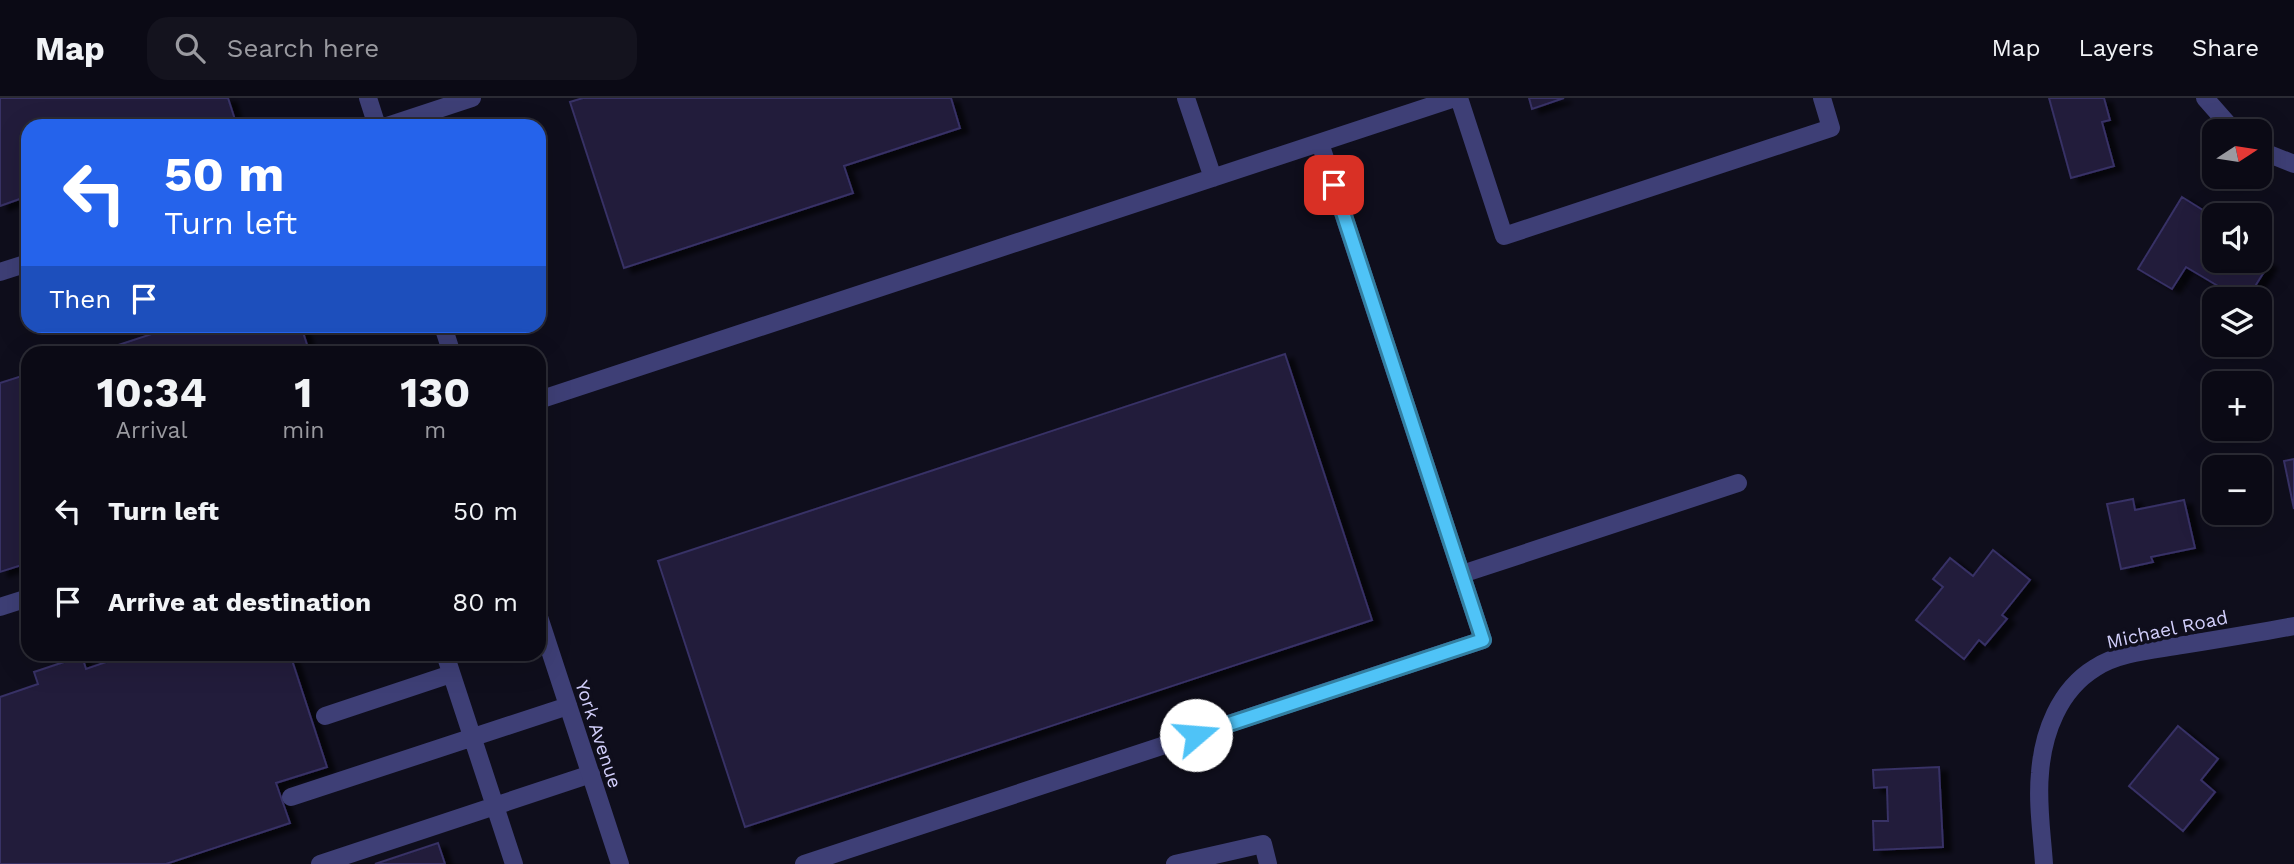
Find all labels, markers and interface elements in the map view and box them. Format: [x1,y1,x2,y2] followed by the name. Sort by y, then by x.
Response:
[147,17,637,80] search box
[35,29,105,68] text: Map
[171,29,209,67] icon: search
[227,33,379,63] text: Search here
[1992,34,2040,62] text: Map
[2078,34,2154,62] text: Layers
[2192,34,2259,62] text: Share
[2202,119,2272,189] north arrow
[2202,119,2272,525] map controls
[164,145,284,203] text: 50 m
[49,147,140,238] icon: left
[1304,155,1364,215] pin
[1315,166,1353,204] icon: arrive
[2202,203,2272,273] button: sound
[164,204,297,242] text: Turn left
[125,280,163,318] icon: arrive
[49,284,111,314] text: Then
[2202,287,2272,357] button: layers
[97,368,207,417] text: 10:34
[294,368,312,417] text: 1
[400,368,470,417] text: 130
[2202,371,2272,441] button: +
[116,417,188,444] text: Arrival
[282,417,325,444] text: min
[424,417,446,444] text: m
[2202,455,2272,525] button: −
[49,492,87,530] icon: left
[108,496,219,526] text: Turn left
[453,496,518,526] text: 50 m
[49,583,87,621] icon: arrive
[108,587,371,617] text: Arrive at destination
[452,587,518,617] text: 80 m
[2104,605,2230,654] street label: Michael Road
[570,677,627,791] street label: York Avenue
[1159,698,1233,772] position arrow

